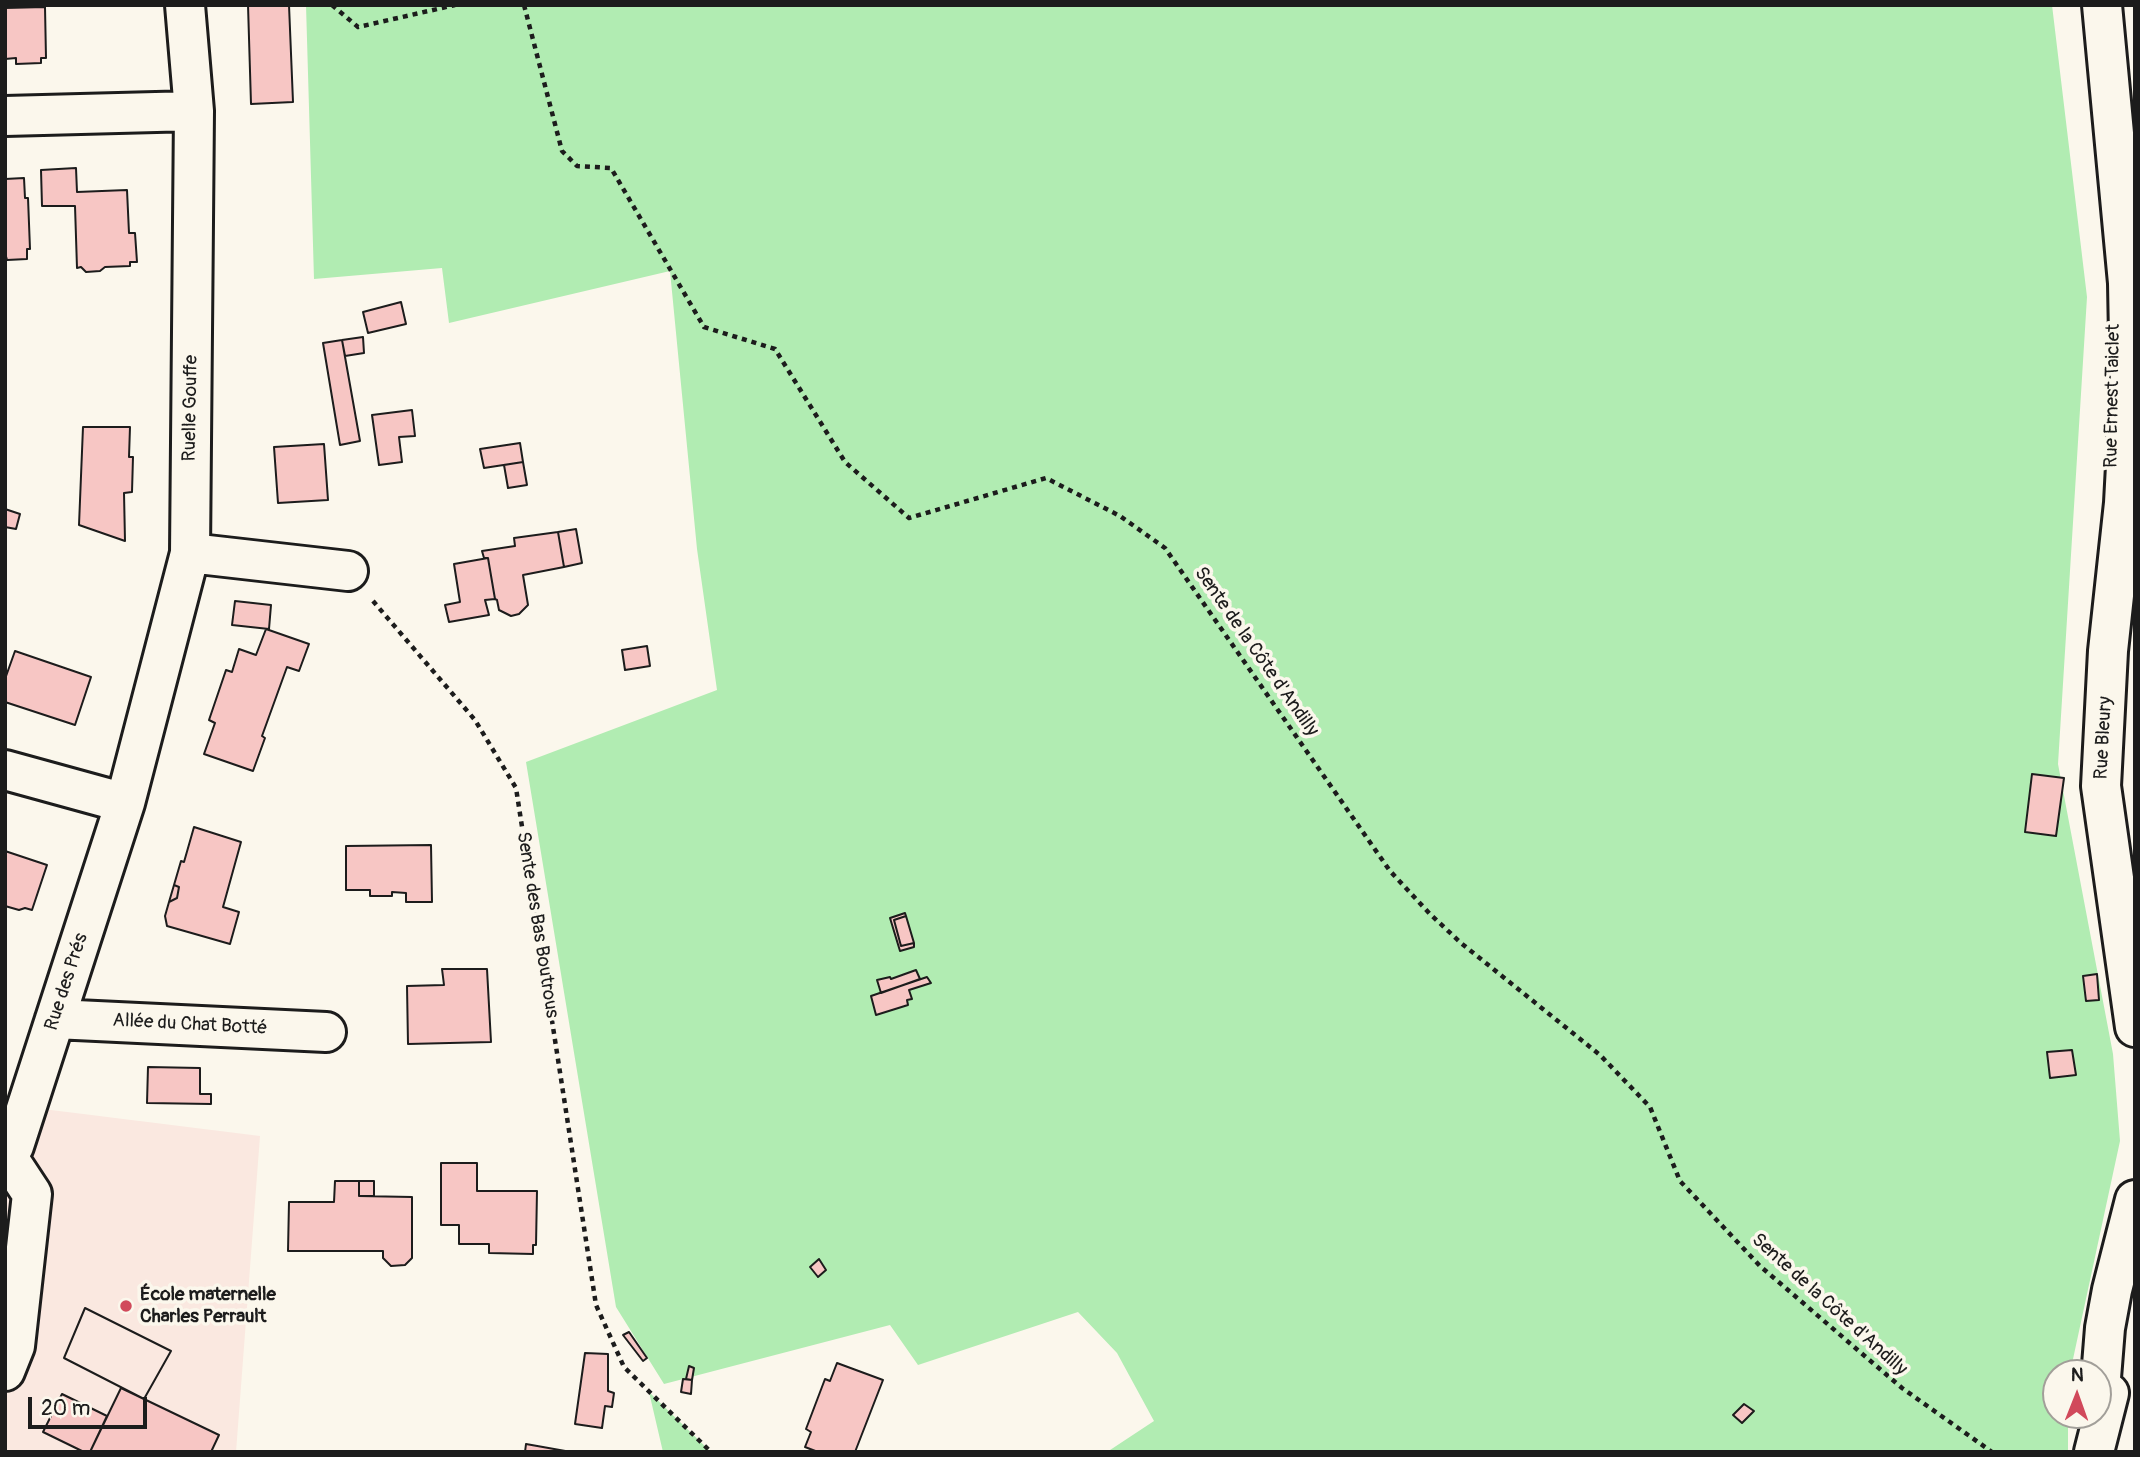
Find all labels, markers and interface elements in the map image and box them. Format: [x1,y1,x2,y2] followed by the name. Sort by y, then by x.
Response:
[2100,324,2126,468] street label: Rue Ernest Taiclet
[179,355,203,461] street label: Ruelle Gouffe
[1189,563,1323,741] street label: Sente de la Côte d'Andilly
[2090,696,2118,780] street label: Rue Bleury
[511,830,563,1020] street label: Sente des Bas Boutrous
[41,930,93,1034] street label: Rue des Prés
[112,1010,268,1040] street label: Allée du Chat Botté
[1746,1229,1912,1381] street label: Sente de la Côte d'Andilly
[140,1284,276,1328] place label: École maternelle Charles Perrault
[118,1298,134,1314] marker: École maternelle Charles Perrault
[2042,1359,2112,1429] north arrow
[2071,1363,2084,1387] text: N
[32,1384,150,1428] scale bar
[41,1395,90,1422] text: 20 m

